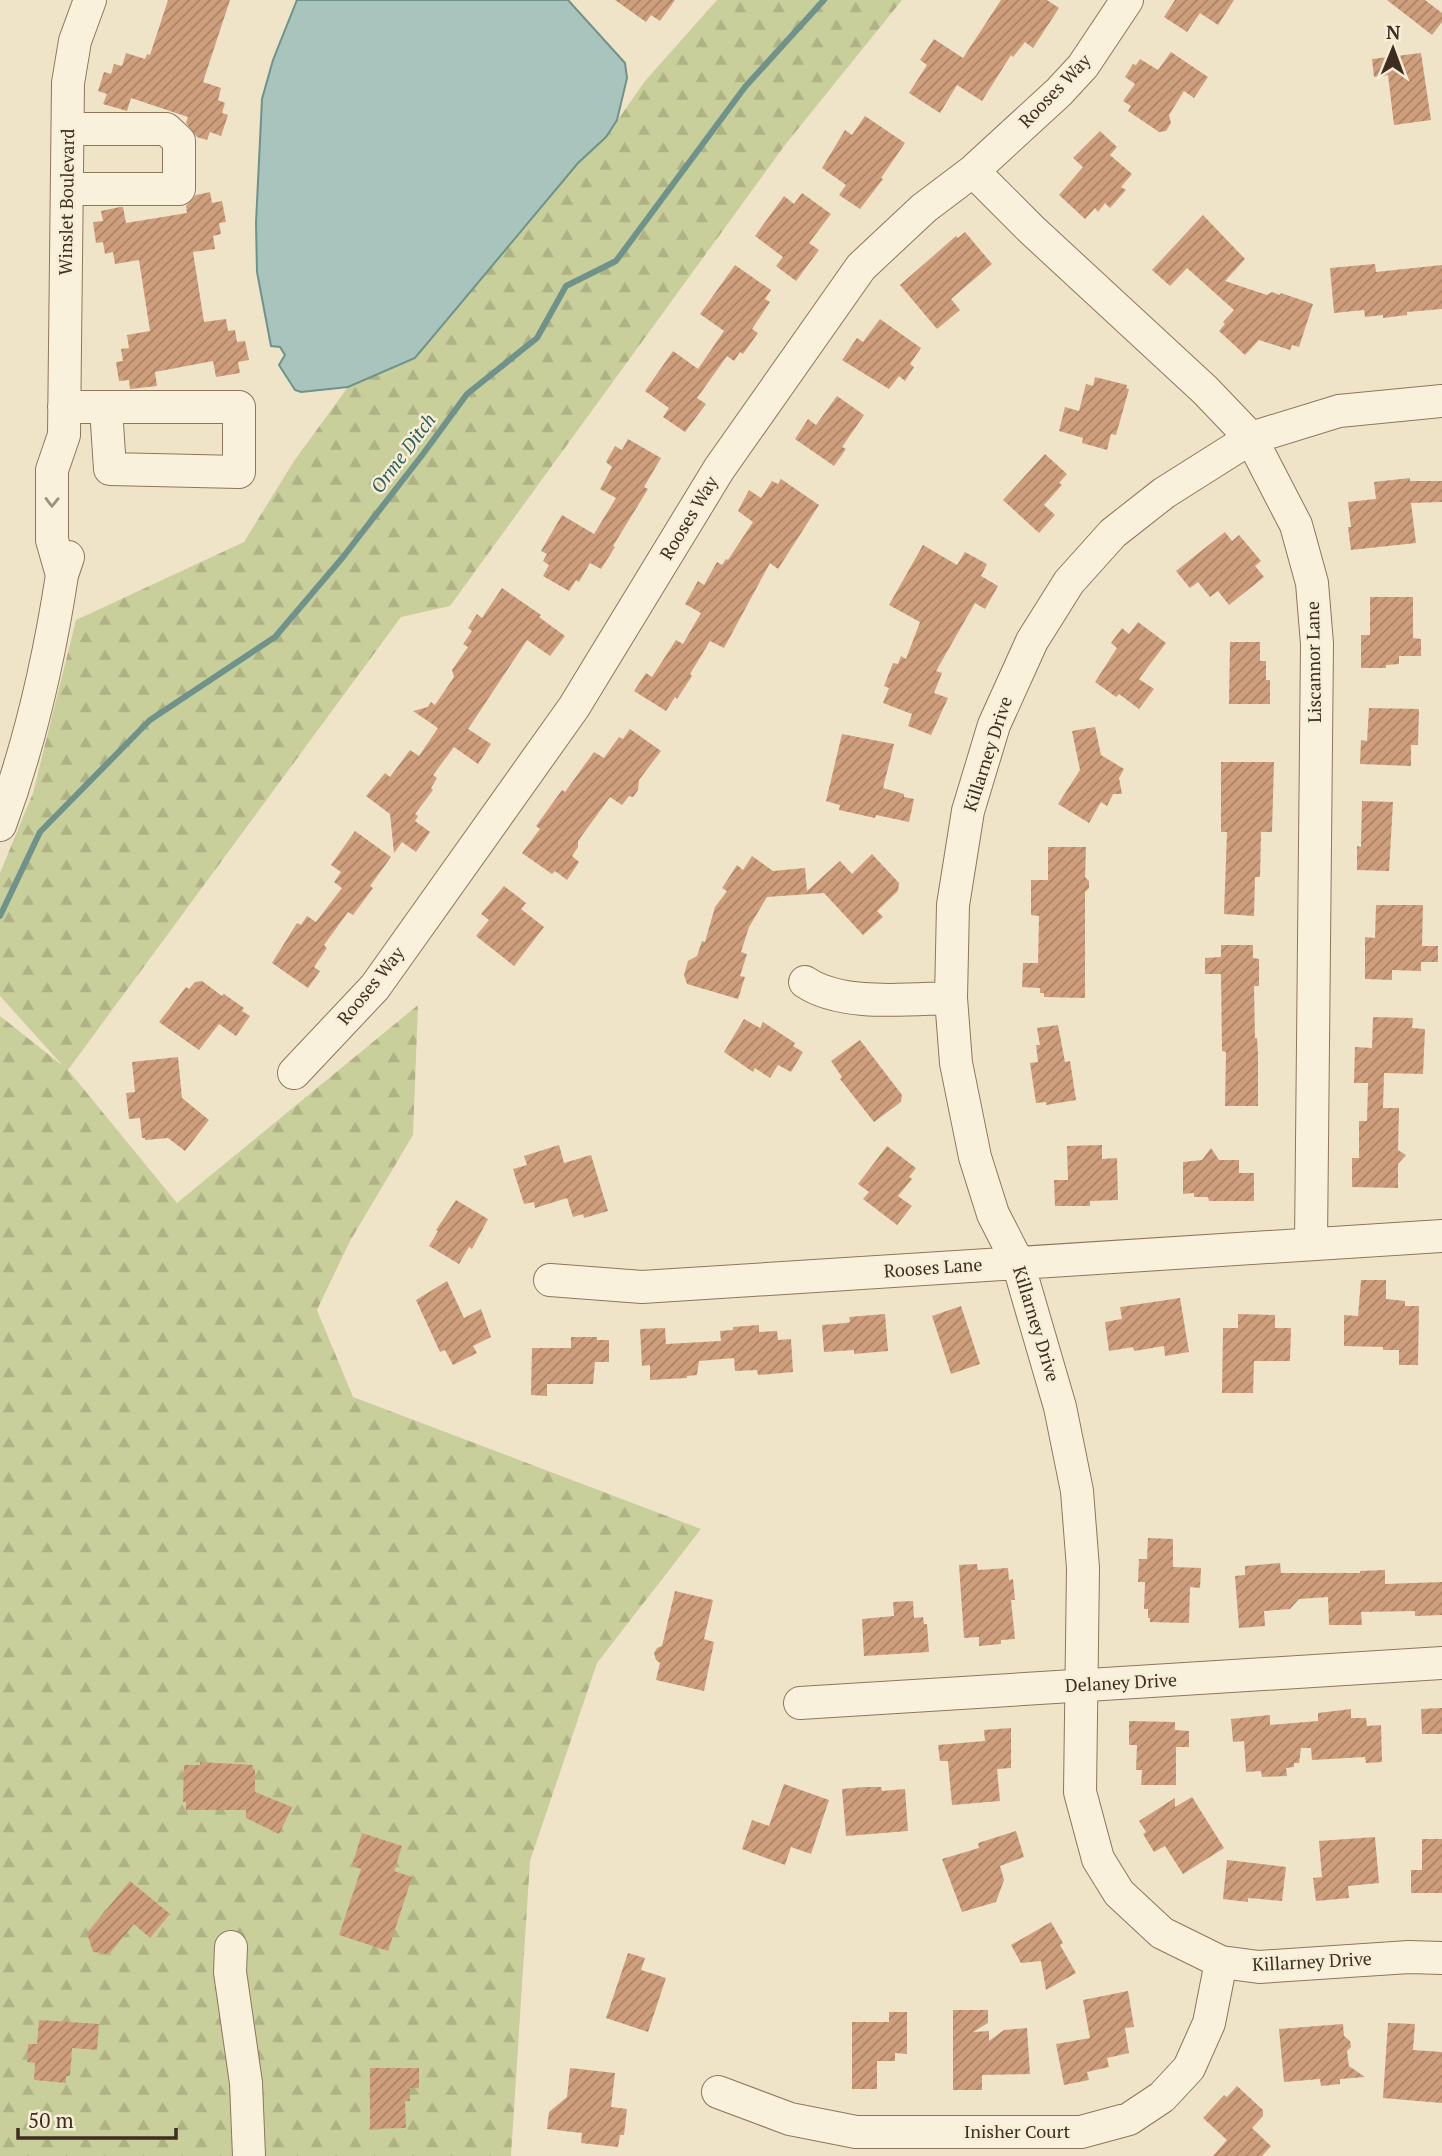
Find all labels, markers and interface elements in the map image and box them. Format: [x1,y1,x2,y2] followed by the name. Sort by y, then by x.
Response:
[1358,14,1428,84] north arrow
[1386,19,1401,44] text: N
[1013,48,1096,132] street label: Rooses Way
[53,128,79,276] street label: Winslet Boulevard
[364,408,441,498] water label: Orme Ditch
[654,470,723,564] street label: Rooses Way
[44,497,60,508] one-way arrow
[1300,601,1326,723] street label: Liscannor Lane
[957,693,1017,814] street label: Killarney Drive
[331,941,410,1029] street label: Rooses Way
[883,1252,983,1282] street label: Rooses Lane
[1008,1263,1066,1384] street label: Killarney Drive
[1064,1667,1178,1697] street label: Delaney Drive
[1252,1946,1372,1976] street label: Killarney Drive
[18,2096,175,2140] scale bar
[28,2106,74,2134] text: 50 m
[964,2119,1070,2143] street label: Inisher Court

